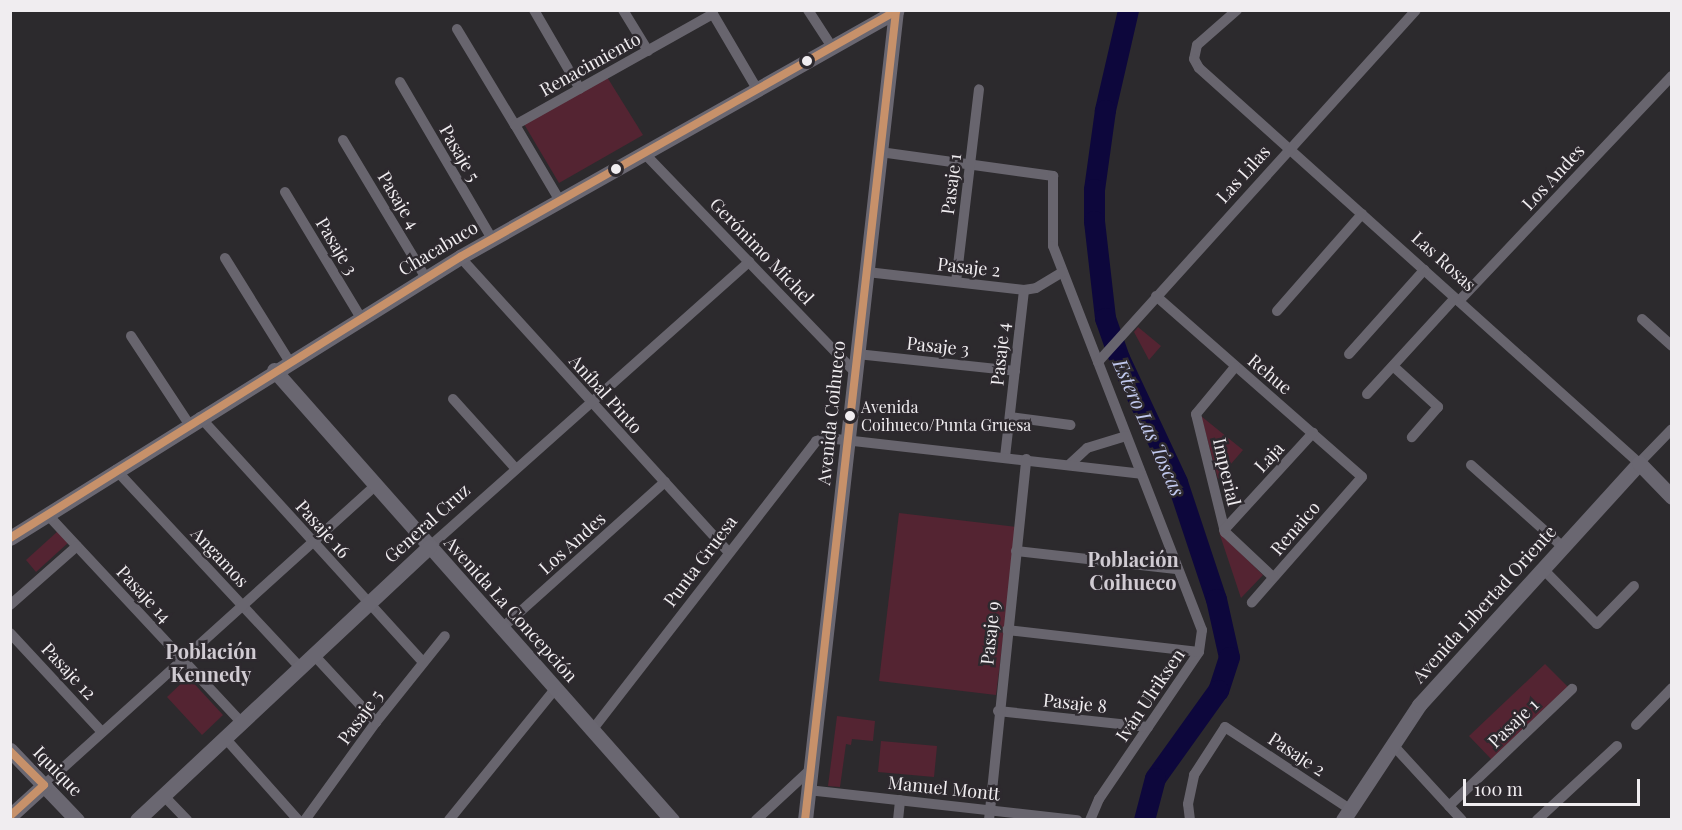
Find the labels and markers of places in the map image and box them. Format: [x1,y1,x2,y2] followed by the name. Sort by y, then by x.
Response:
[801,55,813,67] unlabelled marker
[610,163,622,175] unlabelled marker
[861,397,1031,435] place label: Avenida Coihueco/Punta Gruesa
[844,410,856,422] marker: Avenida Coihueco/Punta Gruesa

